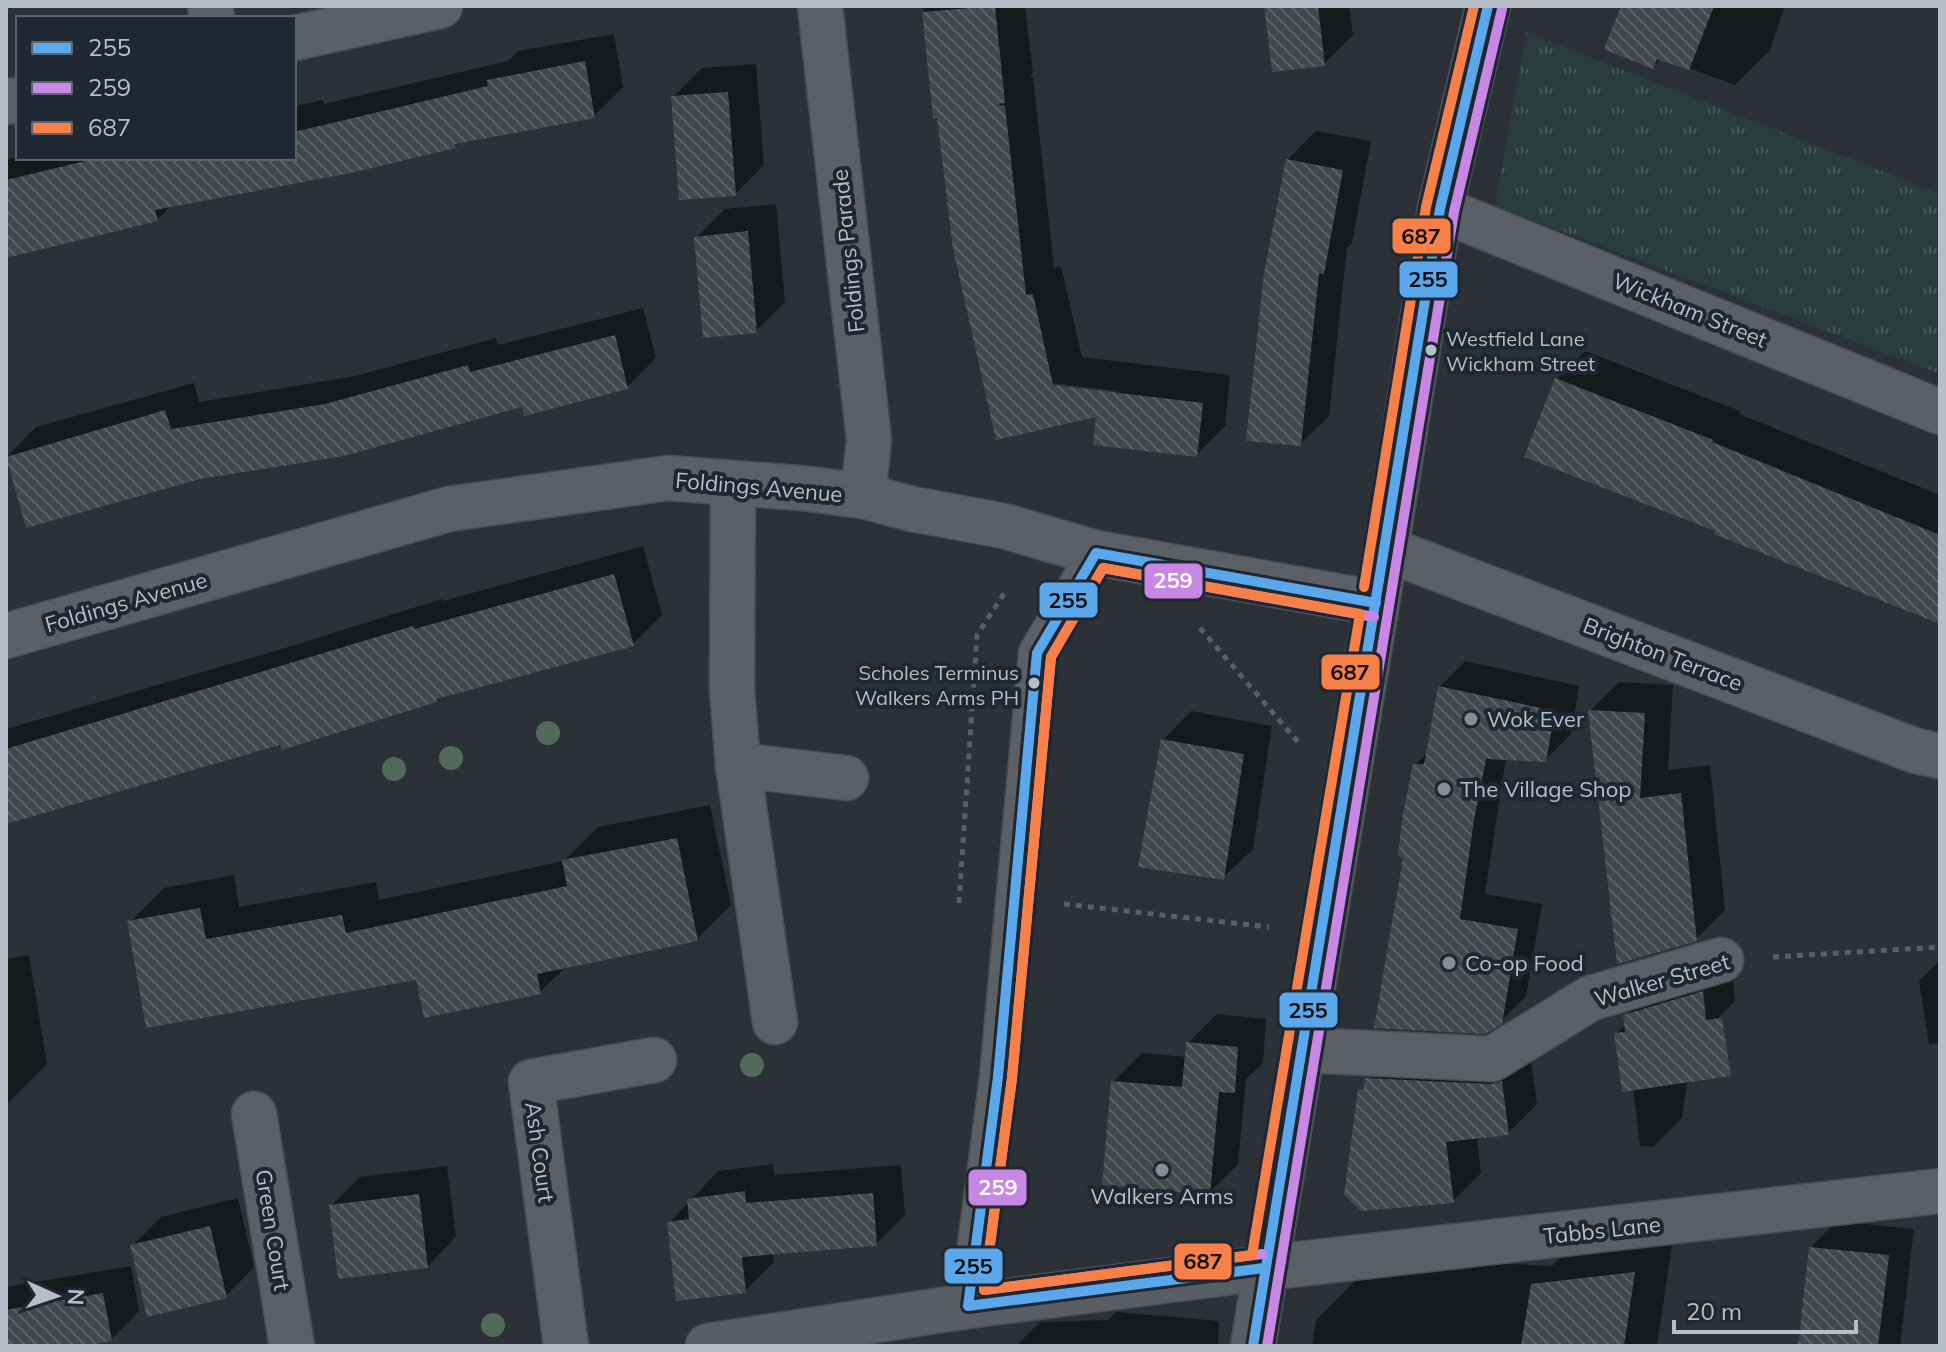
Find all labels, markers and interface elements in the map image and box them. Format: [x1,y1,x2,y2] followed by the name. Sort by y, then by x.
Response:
[16,16,296,160] legend
[88,32,131,62] text: 255
[88,72,131,102] text: 259
[88,112,131,142] text: 687
[825,168,871,334] street label: Foldings Parade
[1391,217,1452,255] line badge: 687
[1401,222,1441,250] text: 687
[1398,260,1459,299] line badge: 255
[1408,265,1448,293] text: 255
[1609,266,1772,354] street label: Wickham Street
[1446,326,1595,376] place label: Westfield Lane Wickham Street
[1423,342,1439,358] marker: Westfield Lane Wickham Street
[674,466,844,508] street label: Foldings Avenue
[1143,562,1204,600] line badge: 259
[42,565,210,639] street label: Foldings Avenue
[1153,566,1193,594] text: 259
[1038,581,1099,619] line badge: 255
[1048,586,1088,614] text: 255
[1579,611,1747,697] street label: Brighton Terrace
[1320,653,1381,691] line badge: 687
[1330,658,1370,686] text: 687
[855,660,1019,710] place label: Scholes Terminus Walkers Arms PH
[1026,675,1042,691] marker: Scholes Terminus Walkers Arms PH
[1487,705,1584,733] place label: Wok Ever
[1462,710,1480,728] marker: Wok Ever
[1460,775,1632,803] place label: The Village Shop
[1435,780,1453,798] marker: The Village Shop
[1591,947,1733,1013] street label: Walker Street
[1465,949,1584,977] place label: Co-op Food
[1440,954,1458,972] marker: Co-op Food
[1278,991,1339,1029] line badge: 255
[1288,996,1328,1024] text: 255
[519,1100,561,1204] street label: Ash Court
[1153,1161,1171,1179] marker: Walkers Arms
[250,1167,296,1293] street label: Green Court
[967,1168,1028,1207] line badge: 259
[978,1173,1018,1201] text: 259
[1090,1182,1234,1210] place label: Walkers Arms
[1542,1210,1662,1250] street label: Tabbs Lane
[1173,1242,1233,1281] line badge: 687
[943,1247,1004,1285] line badge: 255
[1183,1247,1223,1275] text: 687
[953,1252,993,1280] text: 255
[16,1256,96,1336] north arrow
[1674,1284,1856,1334] scale bar
[62,1288,90,1306] text: N
[1686,1296,1742,1326] text: 20 m

